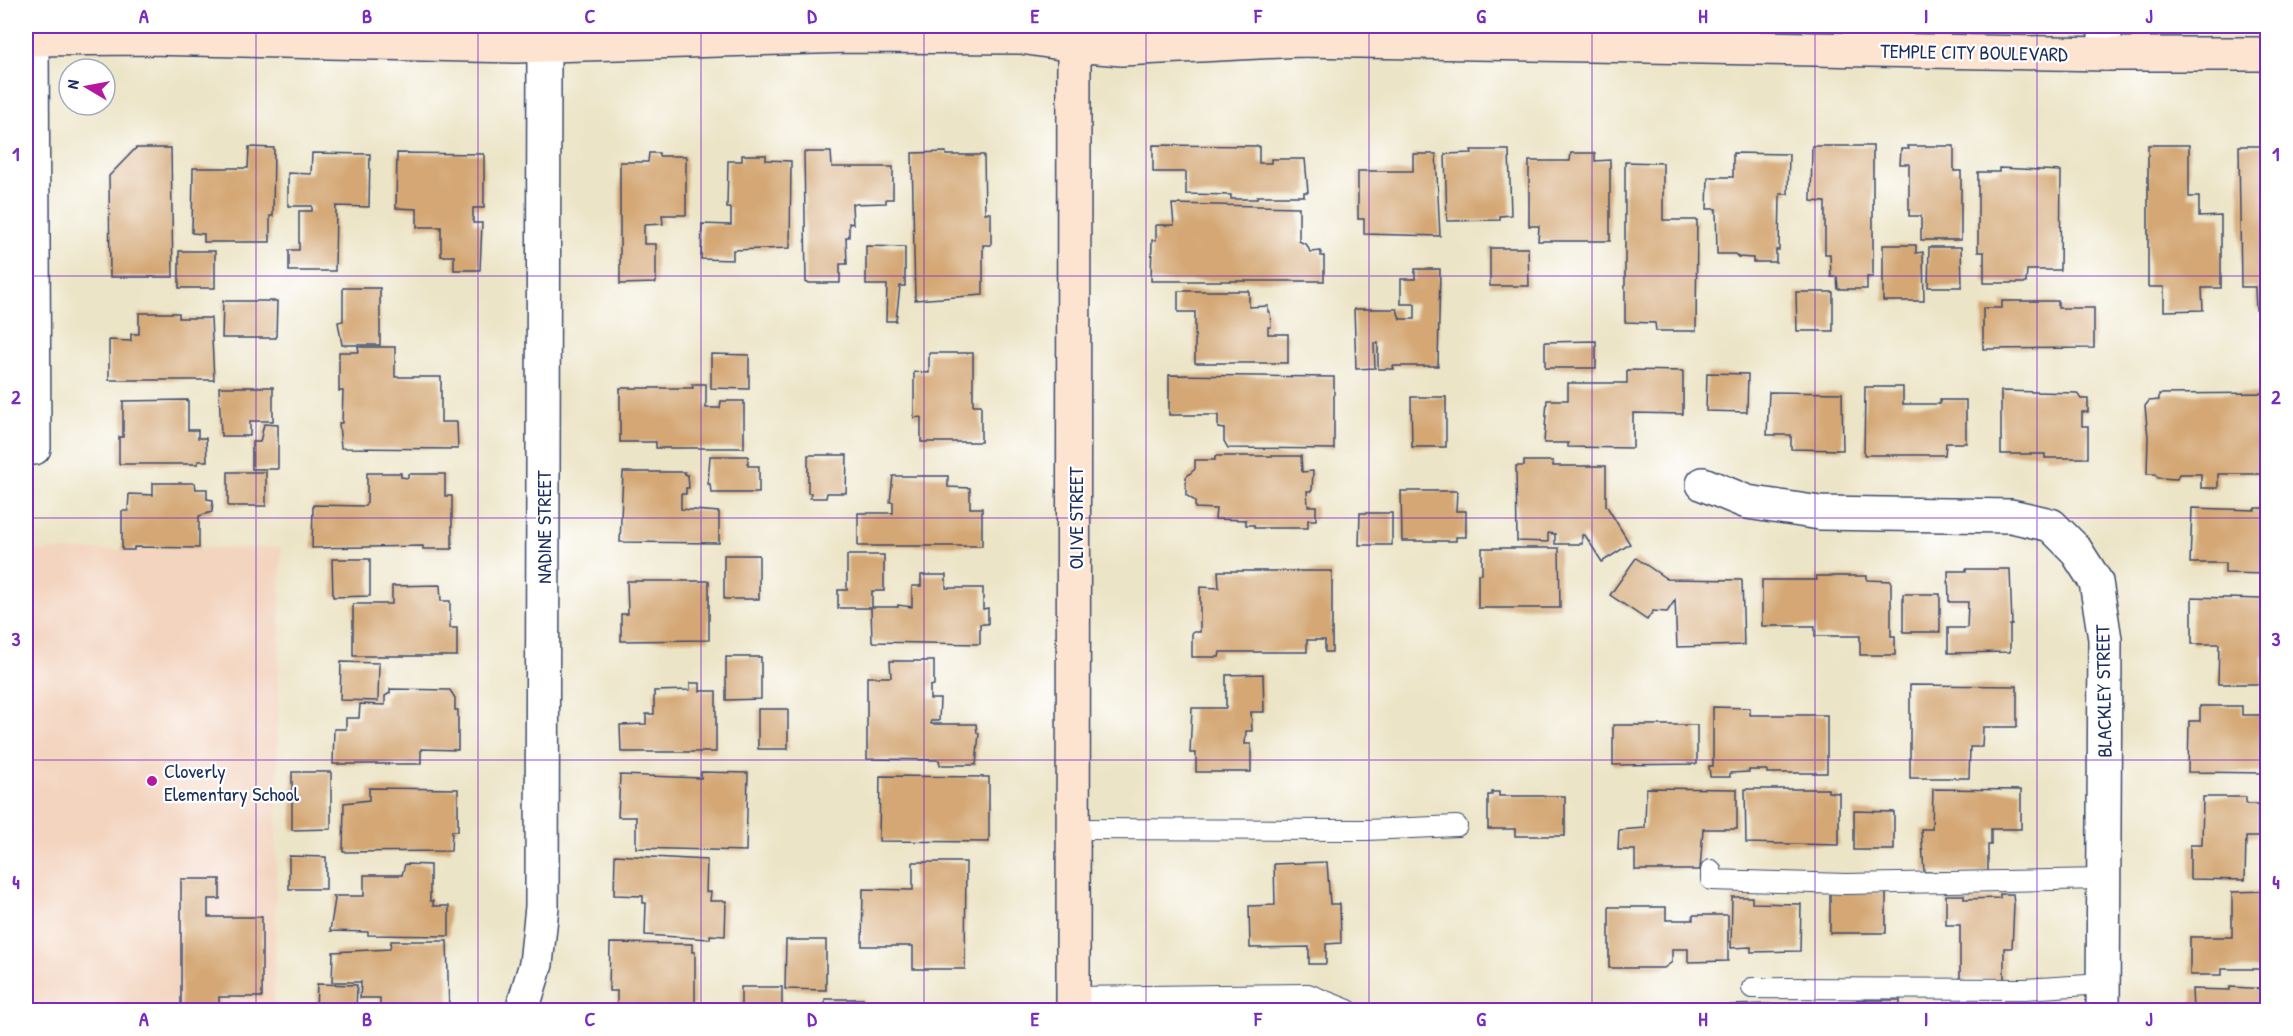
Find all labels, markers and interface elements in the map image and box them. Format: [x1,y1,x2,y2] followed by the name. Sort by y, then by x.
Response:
[139,2,149,29] text: A
[362,2,372,29] text: B
[585,2,596,29] text: C
[807,2,817,29] text: D
[1031,2,1040,29] text: E
[1253,2,1263,29] text: F
[1476,2,1486,29] text: G
[1698,2,1708,29] text: H
[1924,2,1928,29] text: I
[2145,2,2153,29] text: J
[1880,37,2068,67] street label: TEMPLE CITY BOULEVARD
[57,57,117,117] north arrow
[61,78,84,90] text: N
[12,140,20,167] text: 1
[2272,140,2280,167] text: 1
[11,383,21,410] text: 2
[2271,383,2281,410] text: 2
[1062,466,1089,569] street label: OLIVE STREET
[530,470,557,584] street label: NADINE STREET
[2088,624,2118,758] street label: BLACKLEY STREET
[12,625,21,652] text: 3
[2272,625,2281,652] text: 3
[164,757,300,807] place label: Cloverly Elementary School
[145,774,159,788] marker: Cloverly Elementary School
[12,868,20,895] text: 4
[2272,868,2280,895] text: 4
[139,1005,149,1032] text: A
[362,1005,372,1032] text: B
[585,1005,596,1032] text: C
[807,1005,817,1032] text: D
[1031,1005,1040,1032] text: E
[1253,1005,1263,1032] text: F
[1476,1005,1486,1032] text: G
[1698,1005,1708,1032] text: H
[1924,1005,1928,1032] text: I
[2145,1005,2153,1032] text: J

